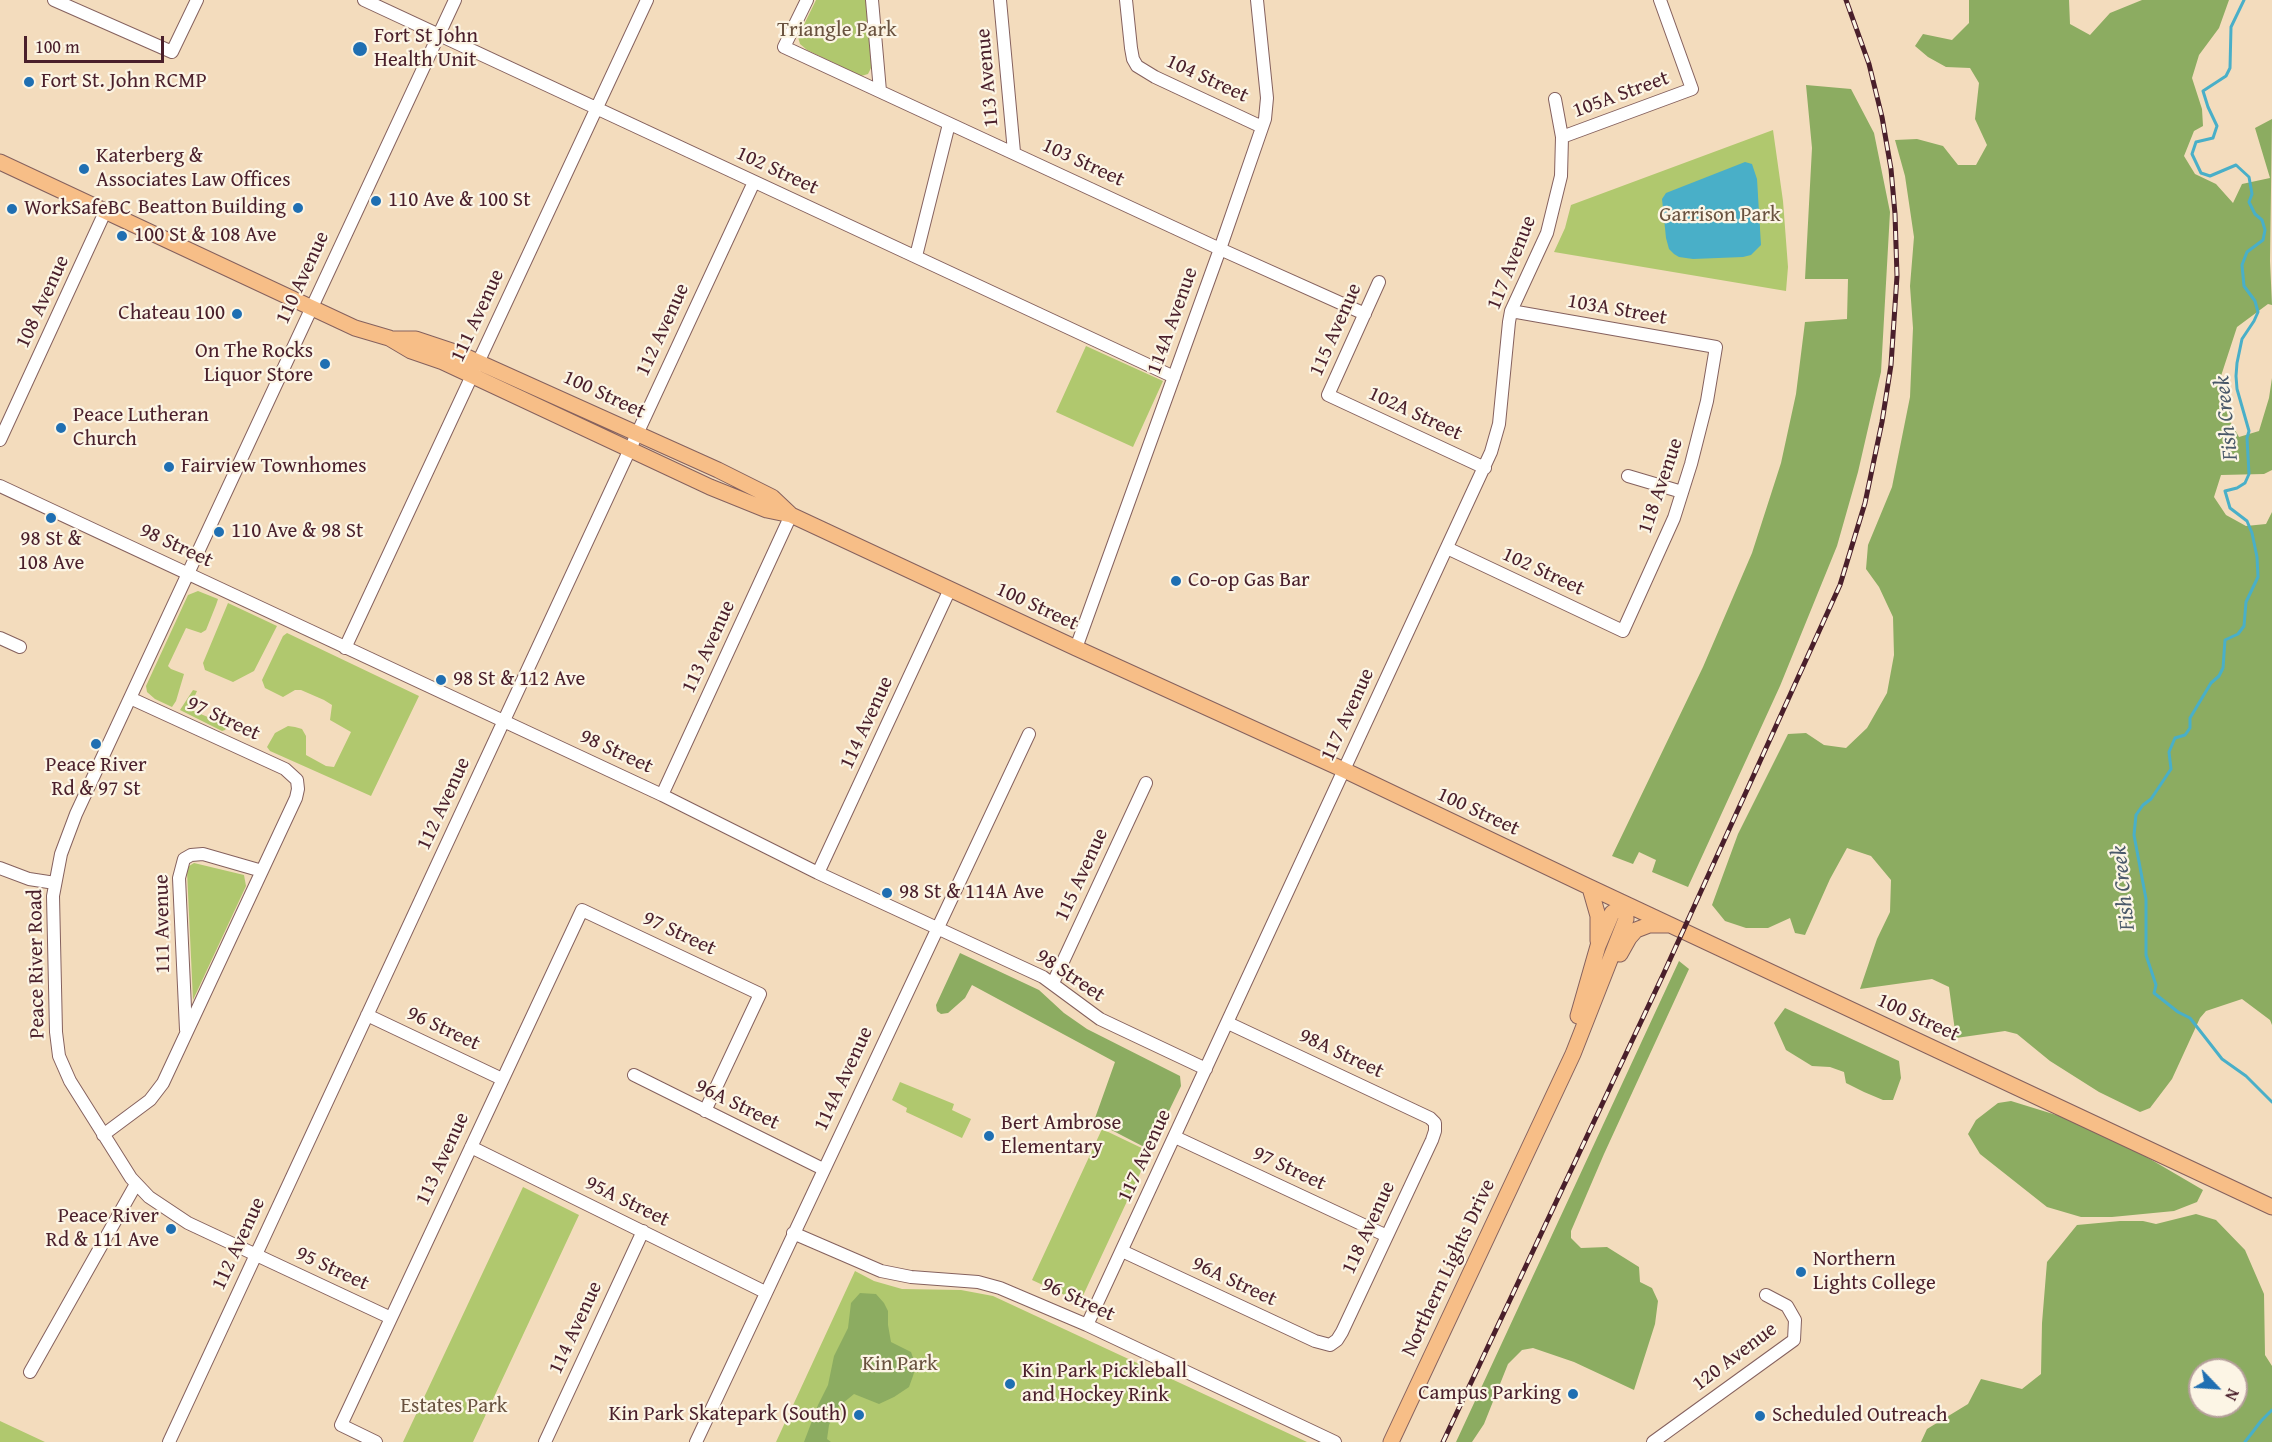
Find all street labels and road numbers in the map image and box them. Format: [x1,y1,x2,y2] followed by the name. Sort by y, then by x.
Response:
[971,27,1005,129] street label: 113 Avenue
[1162,49,1252,109] street label: 104 Street
[1569,66,1673,124] street label: 105A Street
[1038,133,1128,193] street label: 103 Street
[732,141,822,201] street label: 102 Street
[1482,212,1542,314] street label: 117 Avenue
[271,228,335,328] street label: 110 Avenue
[11,252,75,352] street label: 108 Avenue
[1142,264,1204,378] street label: 114A Avenue
[446,266,510,366] street label: 111 Avenue
[1304,279,1368,381] street label: 115 Avenue
[631,280,695,380] street label: 112 Avenue
[1565,289,1669,331] street label: 103A Street
[559,365,649,425] street label: 100 Street
[1364,381,1466,447] street label: 102A Street
[1633,435,1689,537] street label: 118 Avenue
[135,518,217,574] street label: 98 Street
[1498,542,1588,602] street label: 102 Street
[992,577,1082,637] street label: 100 Street
[677,597,741,697] street label: 113 Avenue
[1316,665,1380,765] street label: 117 Avenue
[835,673,899,773] street label: 114 Avenue
[182,691,264,747] street label: 97 Street
[575,724,657,780] street label: 98 Street
[412,754,476,854] street label: 112 Avenue
[1433,782,1523,842] street label: 100 Street
[1050,825,1114,925] street label: 115 Avenue
[150,874,176,974] street label: 111 Avenue
[23,889,51,1039] street label: Peace River Road
[638,906,720,962] street label: 97 Street
[1031,944,1109,1008] street label: 98 Street
[1873,988,1963,1048] street label: 100 Street
[402,1001,484,1057] street label: 96 Street
[809,1023,879,1135] street label: 114A Avenue
[1295,1023,1387,1085] street label: 98A Street
[691,1074,783,1136] street label: 96A Street
[1113,1106,1177,1206] street label: 117 Avenue
[411,1109,475,1209] street label: 113 Avenue
[1248,1141,1330,1197] street label: 97 Street
[581,1171,673,1233] street label: 95A Street
[1397,1175,1501,1361] street label: Northern Lights Drive
[1337,1178,1401,1278] street label: 118 Avenue
[207,1194,271,1294] street label: 112 Avenue
[291,1241,373,1297] street label: 95 Street
[1188,1251,1280,1313] street label: 96A Street
[1037,1272,1119,1328] street label: 96 Street
[544,1278,608,1378] street label: 114 Avenue
[1688,1317,1782,1397] street label: 120 Avenue

